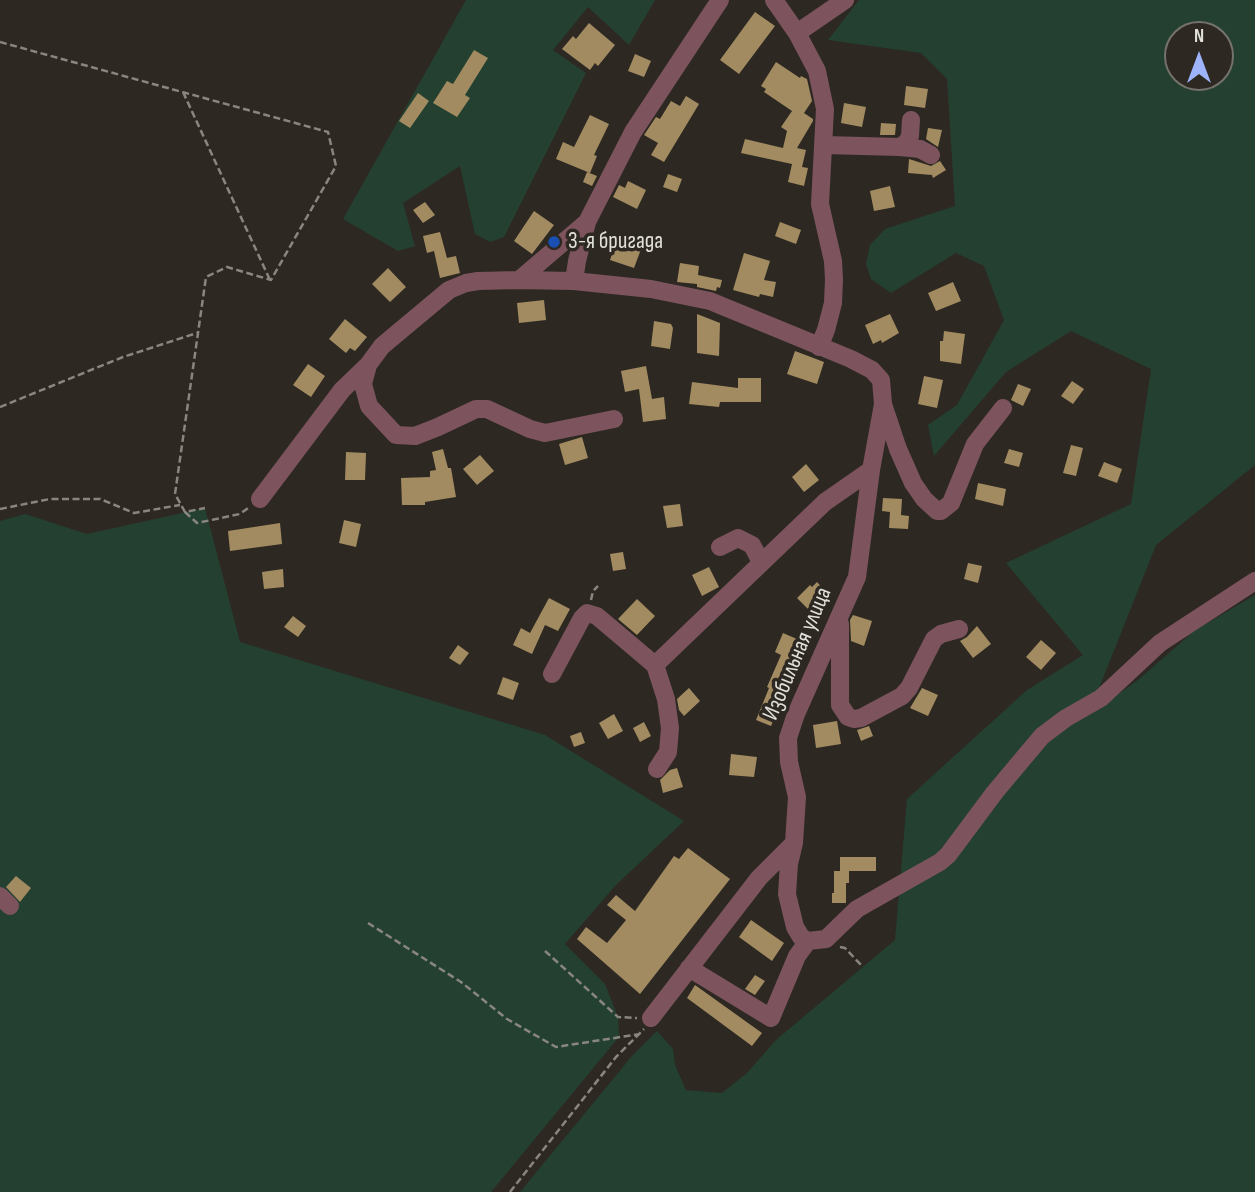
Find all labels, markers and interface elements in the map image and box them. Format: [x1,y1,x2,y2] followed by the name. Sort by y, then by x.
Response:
[1164,21,1234,91] north arrow
[1194,25,1204,48] text: N
[568,228,663,256] place label: 3-я бригада
[546,234,562,250] marker: 3-я бригада
[758,583,838,725] street label: Изобильная улица

